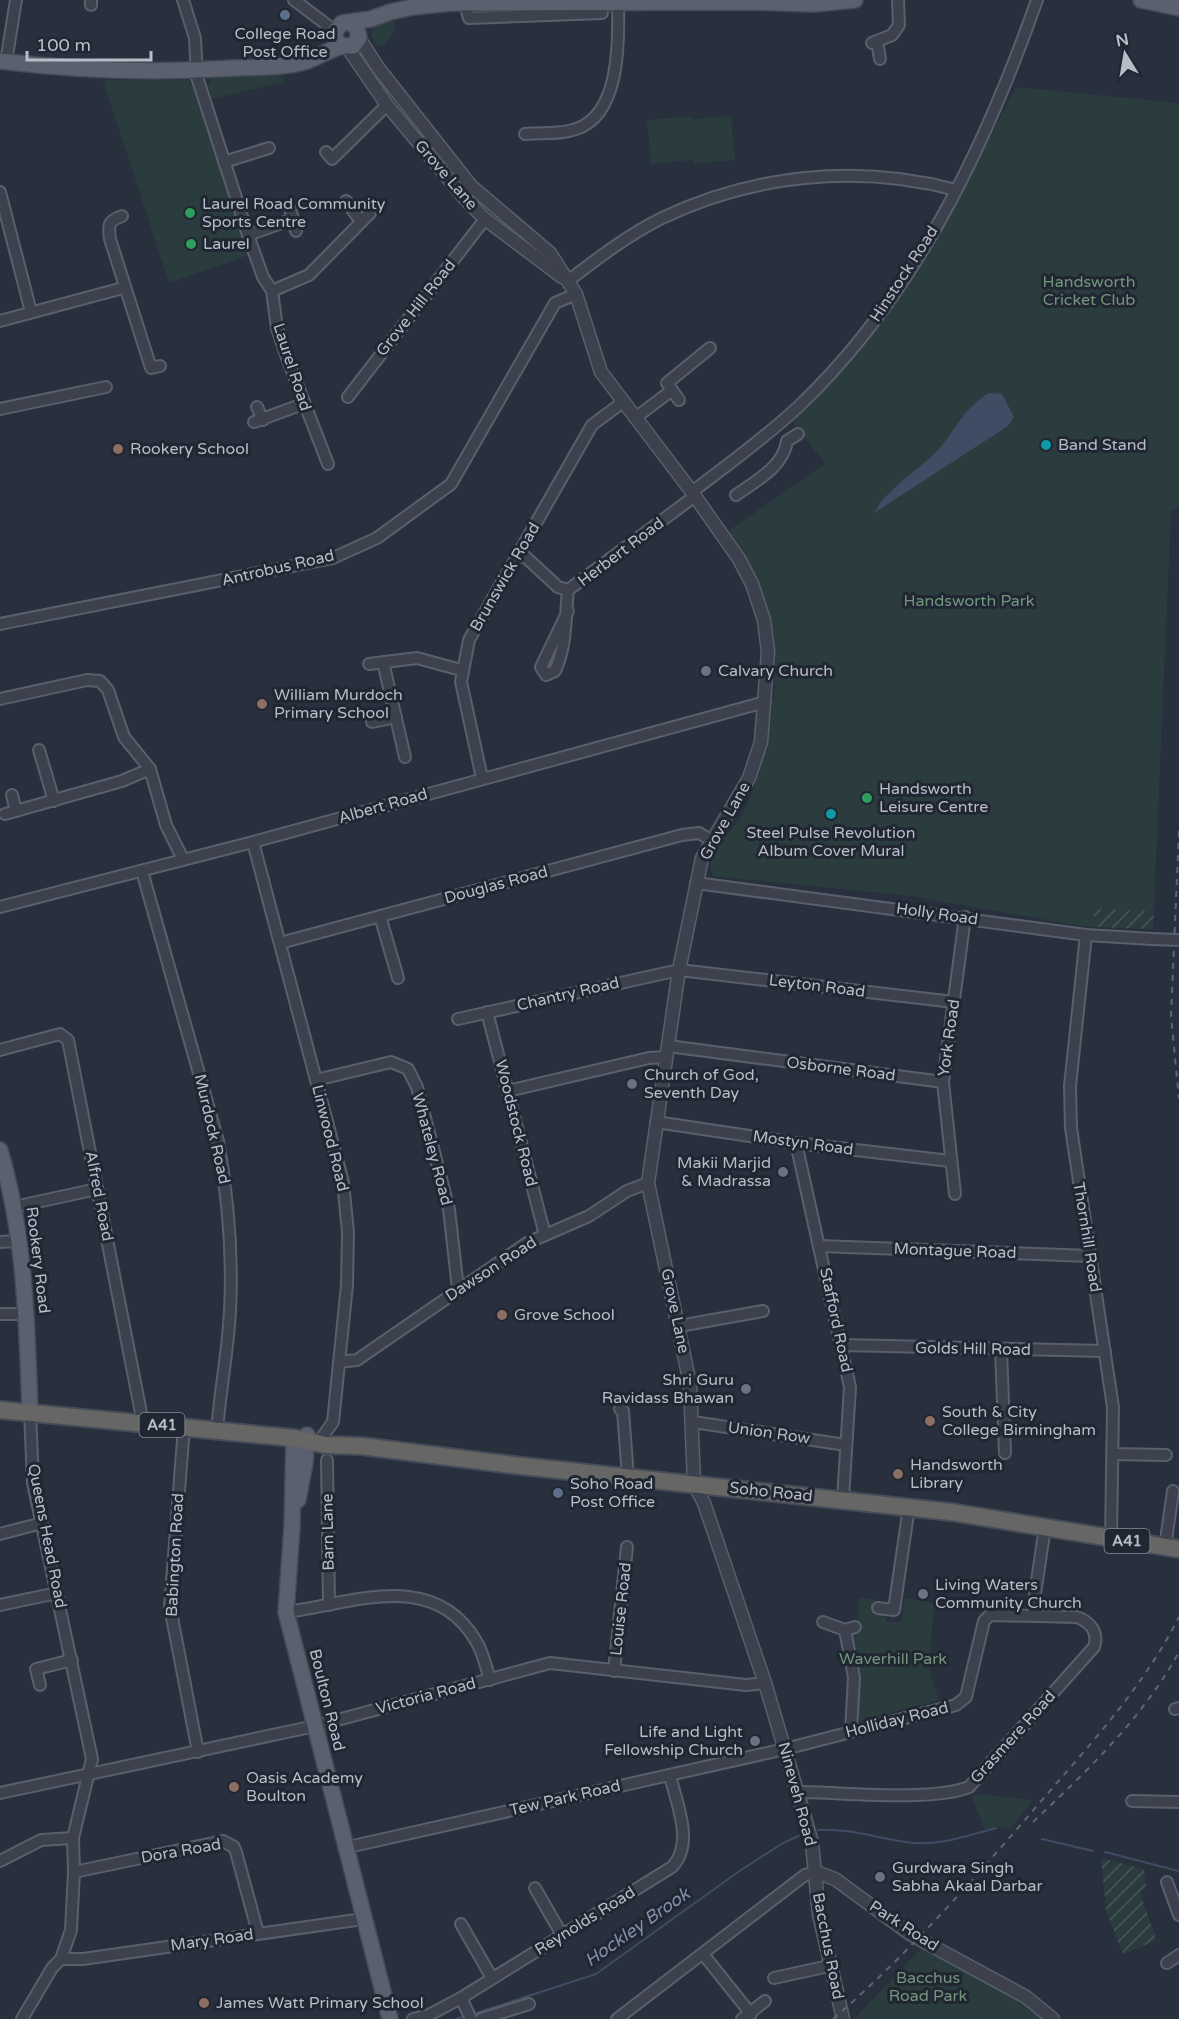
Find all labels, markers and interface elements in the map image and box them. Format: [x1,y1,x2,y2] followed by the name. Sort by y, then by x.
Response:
[278,8,292,22] marker: College Road Post Office
[27,24,152,62] scale bar
[234,24,336,62] place label: College Road Post Office
[1095,24,1155,84] north arrow
[1114,29,1131,51] text: N
[36,34,91,56] text: 100 m
[410,136,482,214] street label: Grove Lane
[202,194,386,232] place label: Laurel Road Community Sports Centre
[183,206,197,220] marker: Laurel Road Community Sports Centre
[865,222,943,326] street label: Hinstock Road
[203,234,250,254] place label: Laurel
[184,237,198,251] marker: Laurel
[372,256,460,360] street label: Grove Hill Road
[1043,272,1135,310] park label: Handsworth Cricket Club
[268,321,316,413] street label: Laurel Road
[1058,435,1147,455] place label: Band Stand
[1039,438,1053,452] marker: Band Stand
[130,439,249,459] place label: Rookery School
[111,442,125,456] marker: Rookery School
[574,513,668,591] street label: Herbert Road
[466,519,544,635] street label: Brunswick Road
[220,545,336,591] street label: Antrobus Road
[903,591,1035,611] park label: Handsworth Park
[718,661,833,681] place label: Calvary Church
[699,664,713,678] marker: Calvary Church
[274,685,403,723] place label: William Murdoch Primary School
[255,697,269,711] marker: William Murdoch Primary School
[695,778,755,864] street label: Grove Lane
[879,779,988,817] place label: Handsworth Leisure Centre
[336,784,430,828] street label: Albert Road
[860,791,874,805] marker: Handsworth Leisure Centre
[824,807,838,821] marker: Steel Pulse Revolution Album Cover Mural
[747,823,915,861] place label: Steel Pulse Revolution Album Cover Mural
[442,862,550,908] street label: Douglas Road
[895,898,979,930] street label: Holly Road
[768,970,866,1002] street label: Leyton Road
[515,972,621,1016] street label: Chantry Road
[934,998,964,1078] street label: York Road
[785,1052,897,1086] street label: Osborne Road
[491,1058,541,1188] street label: Woodstock Road
[644,1065,759,1103] place label: Church of God, Seventh Day
[190,1072,234,1186] street label: Murdock Road
[625,1077,639,1091] marker: Church of God, Seventh Day
[307,1083,353,1193] street label: Linwood Road
[407,1091,457,1207] street label: Whateley Road
[751,1126,855,1160] street label: Mostyn Road
[80,1149,118,1243] street label: Alfred Road
[677,1153,771,1191] place label: Makii Marjid & Madrassa
[776,1165,790,1179] marker: Makii Marjid & Madrassa
[1068,1181,1106,1293] street label: Thornhill Road
[22,1205,54,1315] street label: Rookery Road
[442,1232,540,1306] street label: Dawson Road
[893,1239,1017,1263] street label: Montague Road
[815,1266,857,1374] street label: Stafford Road
[656,1267,694,1355] street label: Grove Lane
[514,1305,615,1325] place label: Grove School
[495,1308,509,1322] marker: Grove School
[915,1338,1031,1360] street label: Golds Hill Road
[602,1370,734,1408] place label: Shri Guru Ravidass Bhawan
[739,1382,753,1396] marker: Shri Guru Ravidass Bhawan
[942,1402,1096,1440] place label: South & City College Birmingham
[140,1413,184,1437] road number: A41
[923,1414,937,1428] marker: South & City College Birmingham
[727,1417,812,1449] street label: Union Row
[910,1455,1003,1493] place label: Handsworth Library
[23,1462,71,1610] street label: Queens Head Road
[891,1467,905,1481] marker: Handsworth Library
[570,1474,655,1512] place label: Soho Road Post Office
[728,1478,814,1506] street label: Soho Road
[551,1486,565,1500] marker: Soho Road Post Office
[162,1493,188,1617] street label: Babington Road
[317,1493,339,1571] street label: Barn Lane
[1104,1529,1150,1553] road number: A41
[606,1561,636,1657] street label: Louise Road
[935,1575,1082,1613] place label: Living Waters Community Church
[916,1587,930,1601] marker: Living Waters Community Church
[305,1647,349,1753] street label: Boulton Road
[839,1649,947,1669] park label: Waverhill Park
[374,1673,478,1719] street label: Victoria Road
[966,1686,1060,1788] street label: Grasmere Road
[843,1698,951,1742] street label: Holliday Road
[604,1722,743,1760] place label: Life and Light Fellowship Church
[748,1734,762,1748] marker: Life and Light Fellowship Church
[774,1740,820,1848] street label: Nineveh Road
[246,1768,363,1806] place label: Oasis Academy Boulton
[508,1776,622,1820] street label: Tew Park Road
[227,1780,241,1794] marker: Oasis Academy Boulton
[139,1834,223,1868] street label: Dora Road
[892,1858,1043,1896] place label: Gurdwara Singh Sabha Akaal Darbar
[873,1870,887,1884] marker: Gurdwara Singh Sabha Akaal Darbar
[531,1882,639,1960] street label: Reynolds Road
[580,1882,695,1971] water label: Hockley Brook
[808,1891,848,2001] street label: Bacchus Road
[866,1896,942,1956] street label: Park Road
[169,1924,255,1956] street label: Mary Road
[889,1968,968,2006] park label: Bacchus Road Park
[216,1993,424,2013] place label: James Watt Primary School
[197,1996,211,2010] marker: James Watt Primary School

